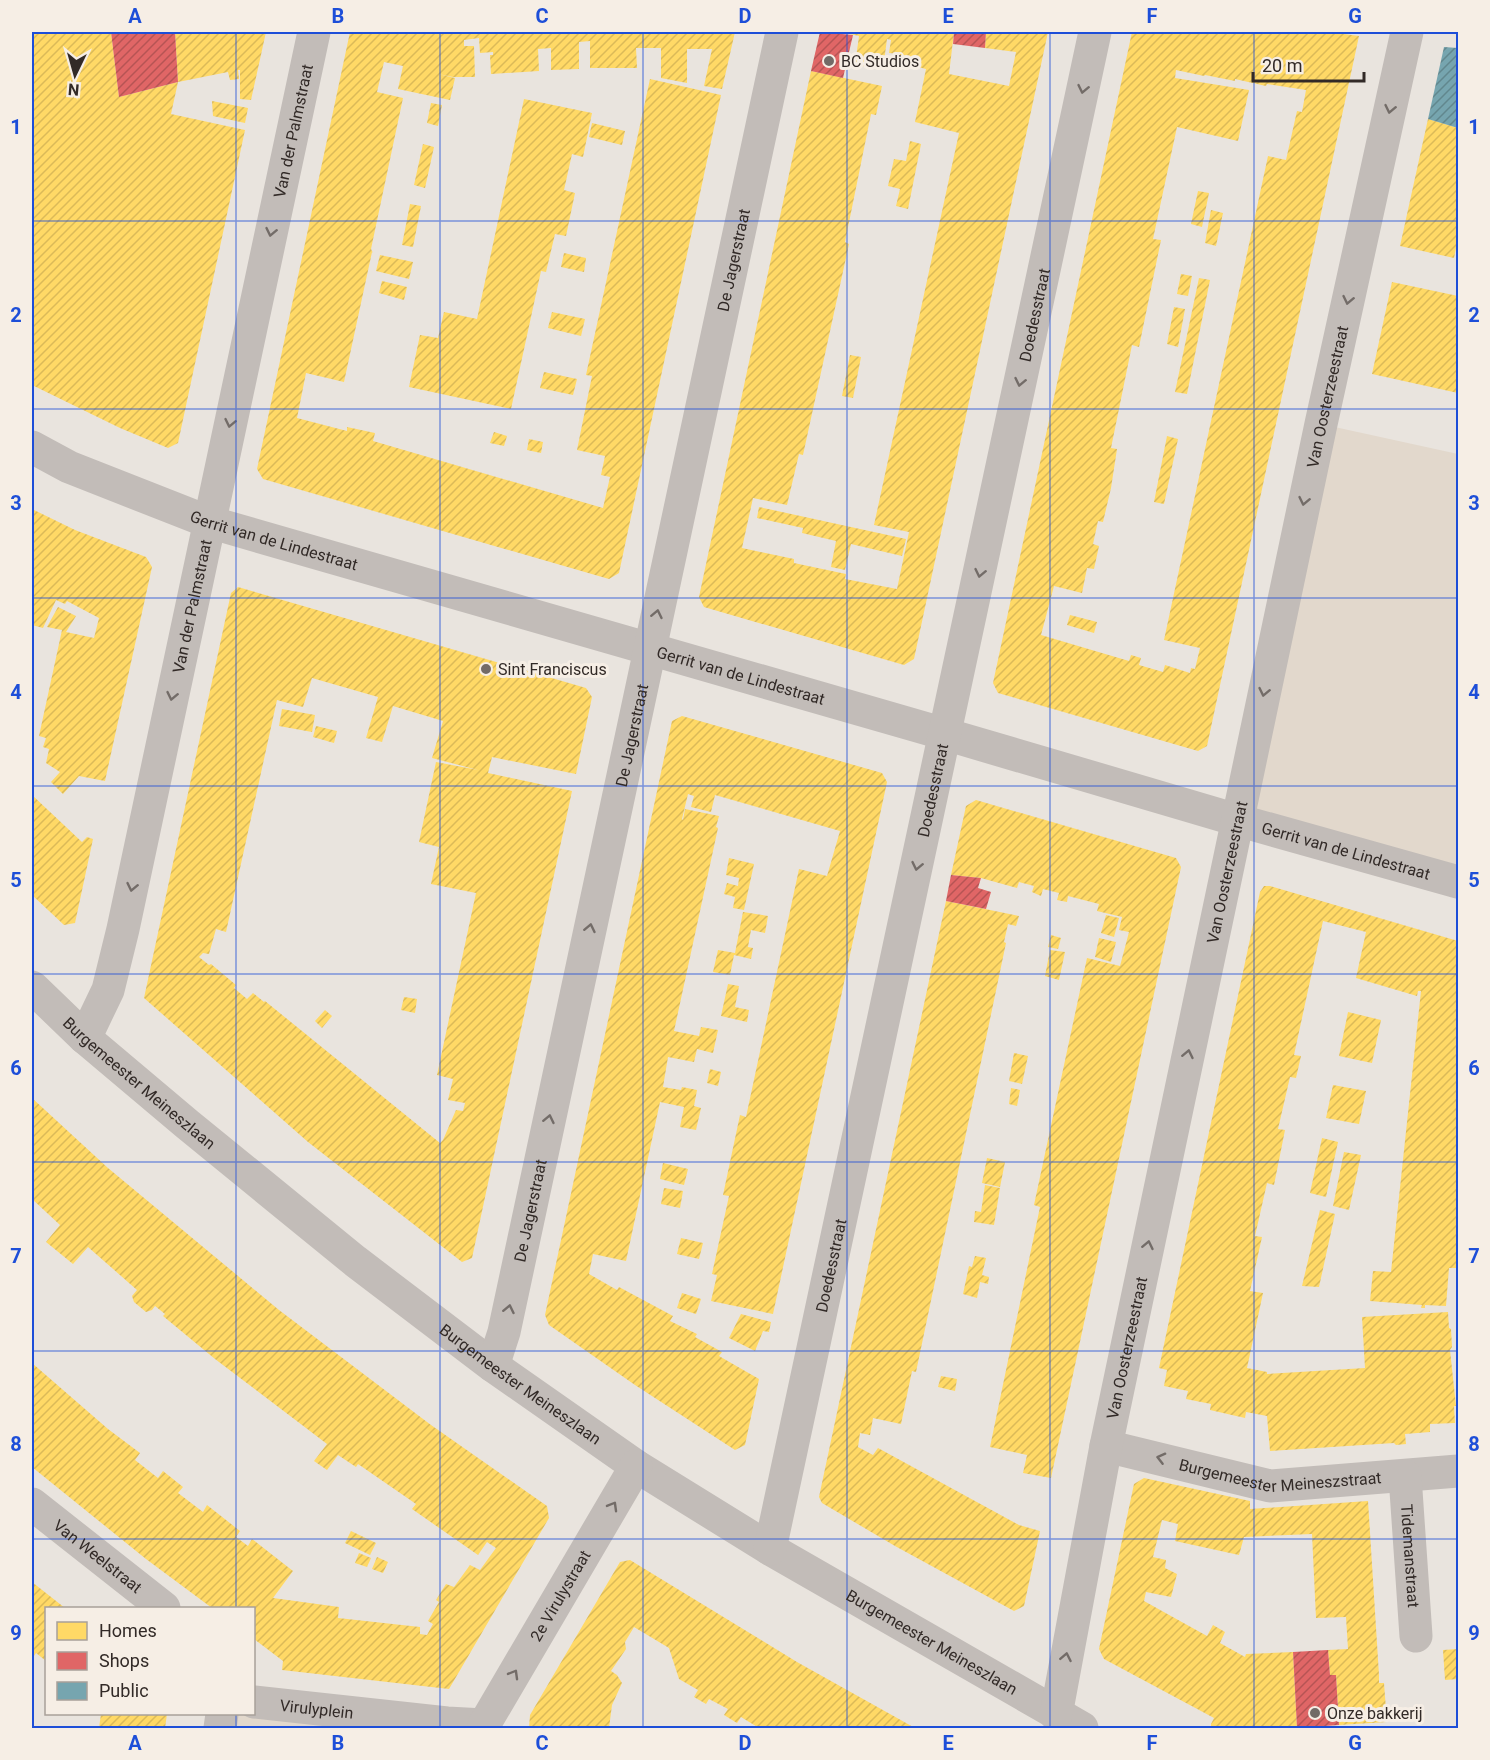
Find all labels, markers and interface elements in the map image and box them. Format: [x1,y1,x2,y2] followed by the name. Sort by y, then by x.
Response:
[128,4,142,28] text: A
[332,4,344,28] text: B
[535,4,549,28] text: C
[739,4,752,28] text: D
[942,4,954,28] text: E
[1147,4,1158,28] text: F
[1348,4,1362,28] text: G
[45,45,105,105] north arrow
[1253,45,1364,83] scale bar
[841,52,919,71] place label: BC Studios
[822,54,836,68] marker: BC Studios
[1262,55,1302,76] text: 20 m
[270,62,317,200] street label: Van der Palmstraat
[67,79,80,99] text: N
[1077,83,1090,93] one-way arrow
[1384,104,1397,114] one-way arrow
[10,115,22,139] text: 1
[1468,115,1480,139] text: 1
[714,207,754,313] street label: De Jagerstraat
[265,227,278,237] one-way arrow
[1016,267,1054,364] street label: Doedesstraat
[1342,294,1355,304] one-way arrow
[10,303,22,327] text: 2
[1468,303,1480,327] text: 2
[1303,324,1352,470] street label: Van Oosterzeestraat
[1015,377,1028,387] one-way arrow
[225,418,238,428] one-way arrow
[10,491,22,515] text: 3
[1468,491,1480,515] text: 3
[1299,496,1312,506] one-way arrow
[187,506,360,574] street label: Gerrit van de Lindestraat
[169,538,216,675] street label: Van der Palmstraat
[974,568,987,578] one-way arrow
[650,609,663,619] one-way arrow
[654,642,827,709] street label: Gerrit van de Lindestraat
[498,660,607,679] place label: Sint Franciscus
[479,662,493,676] marker: Sint Franciscus
[10,680,22,704] text: 4
[1468,680,1480,704] text: 4
[612,682,652,788] street label: De Jagerstraat
[1258,687,1271,697] one-way arrow
[167,691,180,701] one-way arrow
[914,742,952,839] street label: Doedesstraat
[1203,799,1251,945] street label: Van Oosterzeestraat
[1259,818,1432,884] street label: Gerrit van de Lindestraat
[911,861,924,871] one-way arrow
[10,868,22,892] text: 5
[1468,868,1480,892] text: 5
[126,881,139,891] one-way arrow
[583,923,596,933] one-way arrow
[59,1013,219,1153] street label: Burgemeester Meineszlaan
[1181,1049,1194,1059] one-way arrow
[10,1056,22,1080] text: 6
[1468,1056,1480,1080] text: 6
[542,1114,555,1124] one-way arrow
[510,1157,551,1264] street label: De Jagerstraat
[812,1217,850,1314] street label: Doedesstraat
[1141,1240,1154,1250] one-way arrow
[10,1244,22,1268] text: 7
[1468,1244,1480,1268] text: 7
[1103,1275,1151,1421] street label: Van Oosterzeestraat
[501,1305,514,1315] one-way arrow
[436,1320,605,1449] street label: Burgemeester Meineszlaan
[10,1432,22,1456] text: 8
[1468,1432,1480,1456] text: 8
[1157,1453,1167,1466] one-way arrow
[1177,1455,1382,1496] street label: Burgemeester Meineszstraat
[606,1502,617,1512] one-way arrow
[1397,1503,1423,1608] street label: Tidemanstraat
[50,1516,146,1597] street label: Van Weelstraat
[526,1547,594,1645] street label: 2e Virulystraat
[843,1586,1021,1699] street label: Burgemeester Meineszlaan
[45,1607,255,1715] legend
[99,1620,157,1641] text: Homes
[10,1621,22,1645] text: 9
[1468,1621,1480,1645] text: 9
[99,1650,149,1671] text: Shops
[1059,1652,1072,1662] one-way arrow
[507,1670,518,1680] one-way arrow
[99,1680,149,1701] text: Public
[279,1696,354,1723] street label: Virulyplein
[1327,1704,1422,1723] place label: Onze bakkerij
[1308,1706,1322,1720] marker: Onze bakkerij
[128,1731,142,1755] text: A
[332,1731,344,1755] text: B
[535,1731,549,1755] text: C
[739,1731,752,1755] text: D
[942,1731,954,1755] text: E
[1147,1731,1158,1755] text: F
[1348,1731,1362,1755] text: G

